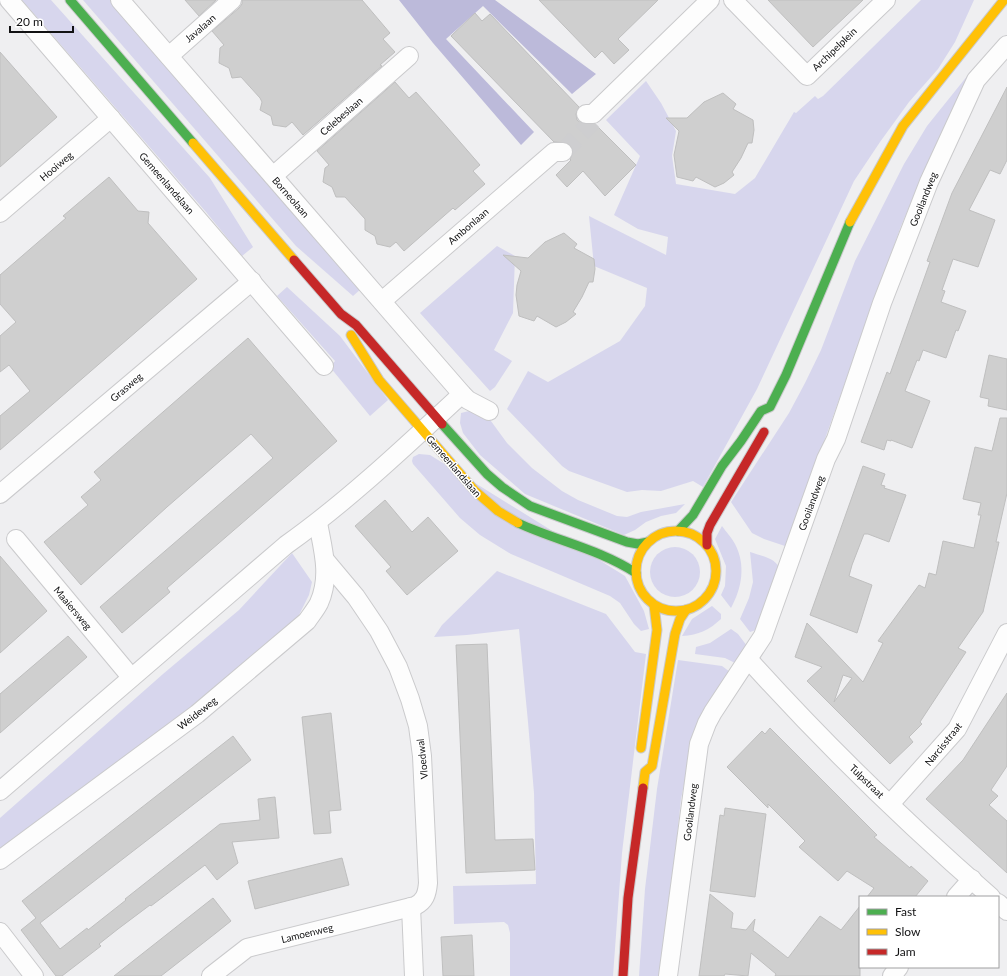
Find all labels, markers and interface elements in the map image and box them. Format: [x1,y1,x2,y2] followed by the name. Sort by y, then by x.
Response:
[10,8,73,34] scale bar
[182,11,218,45] street label: Javalaan
[16,14,43,29] text: 20 m
[809,25,859,73] street label: Archipelplein
[317,94,365,138] street label: Celebeslaan
[37,149,75,183] street label: Hooiweg
[137,150,197,216] street label: Gemeenlandslaan
[907,170,939,228] street label: Gooilandweg
[270,174,312,220] street label: Borneolaan
[445,205,491,247] street label: Ambonlaan
[107,370,145,404] street label: Grasweg
[424,433,484,499] street label: Gemeenlandslaan
[795,474,827,532] street label: Gooilandweg
[51,584,95,632] street label: Maaiersweg
[175,694,219,732] street label: Weideweg
[922,720,964,768] street label: Narcisstraat
[414,738,430,780] street label: Vloedwal
[847,762,887,801] street label: Tulpstraat
[681,783,699,841] street label: Gooilandweg
[859,896,999,968] legend
[895,904,917,919] text: Fast
[280,921,334,945] street label: Lamoenweg
[895,924,921,939] text: Slow
[895,944,916,959] text: Jam

